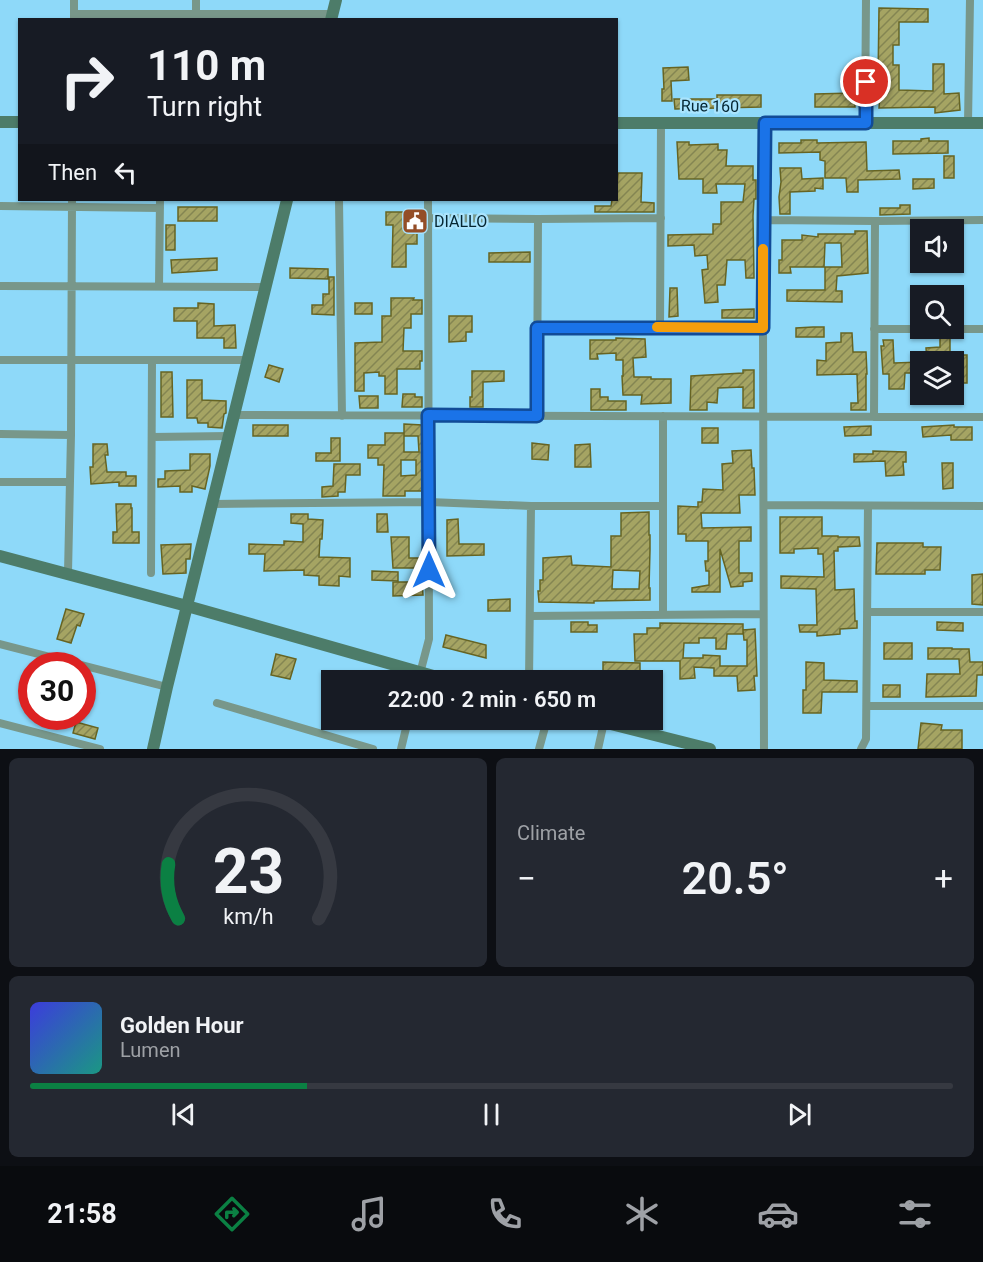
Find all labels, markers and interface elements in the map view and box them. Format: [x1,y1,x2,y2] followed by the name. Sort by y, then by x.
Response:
[147,41,266,90] text: 110 m
[48,42,126,120] icon: right
[840,56,891,107] pin
[849,65,882,98] icon: arrive
[147,91,262,123] text: Turn right
[681,96,739,116] street label: Rue 160
[109,156,142,189] icon: left
[48,160,97,185] text: Then
[400,206,430,236] public building icon: DIALLO
[434,212,487,231] place label: DIALLO
[910,219,964,405] map controls
[910,219,964,273] button: sound
[910,285,964,339] button: search
[910,351,964,405] button: layers
[397,538,461,602] position arrow
[18,652,96,730] speed limit sign: 30
[388,687,596,712] text: 22:00 · 2 min · 650 m
[517,821,585,845] text: Climate
[212,835,284,908] text: 23
[681,852,789,905] text: 20.5°
[517,859,536,898] text: −
[934,859,953,898] text: +
[223,905,273,930] text: km/h
[120,1013,244,1038] text: Golden Hour
[120,1038,181,1062] text: Lumen
[167,1098,200,1131] icon: previous
[475,1098,508,1131] icon: pause
[783,1098,816,1131] icon: next
[211,1193,253,1235] icon: directions
[348,1193,390,1235] icon: music
[484,1193,526,1235] icon: phone
[621,1193,663,1235] icon: climate
[757,1193,799,1235] icon: car
[894,1193,936,1235] icon: filters
[47,1198,117,1230] text: 21:58

